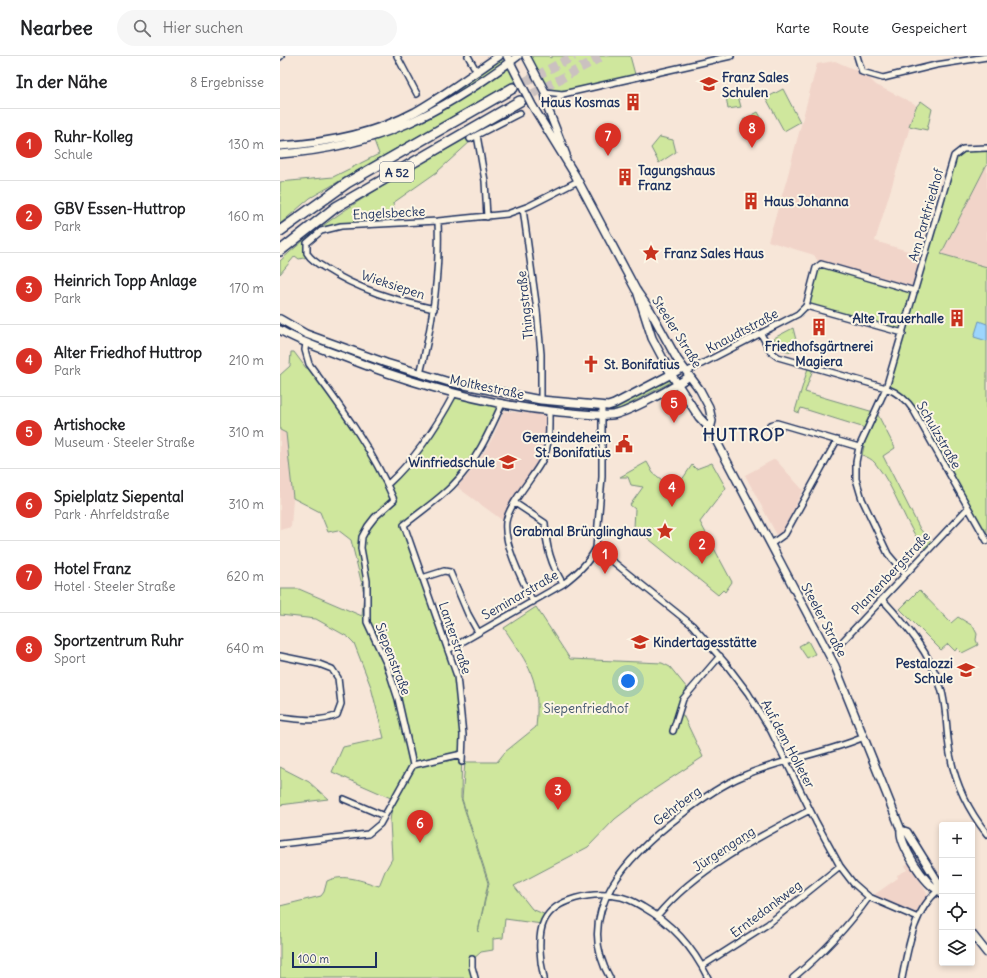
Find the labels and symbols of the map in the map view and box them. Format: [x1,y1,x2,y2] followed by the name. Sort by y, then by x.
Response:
[722,69,789,101] place label: Franz Sales Schulen
[699,74,719,94] school or university icon: Franz Sales Schulen
[623,92,643,112] building icon: Haus Kosmas
[541,94,620,111] place label: Haus Kosmas
[739,115,765,148] pin: 8
[595,123,621,156] pin: 7
[380,162,414,182] road number: A 52
[638,162,715,194] place label: Tagungshaus Franz
[905,166,948,263] street label: Am Parkfriedhof
[615,167,635,187] building icon: Tagungshaus Franz
[741,191,761,211] building icon: Haus Johanna
[764,193,849,210] place label: Haus Johanna
[352,203,426,223] street label: Engelsbecke
[641,243,661,263] place icon: Franz Sales Haus
[664,245,764,262] place label: Franz Sales Haus
[359,267,428,303] street label: Wieksiepen
[513,270,537,340] street label: Thingstraße
[648,293,706,371] street label: Steeler Straße
[703,305,781,357] street label: Knaudtstraße
[947,308,967,328] building icon: Alte Trauerhalle
[852,310,944,327] place label: Alte Trauerhalle
[809,317,829,337] building icon: Friedhofsgärtnerei Magiera
[765,338,873,370] place label: Friedhofsgärtnerei Magiera
[581,354,601,374] church icon: St. Bonifatius
[604,356,680,373] place label: St. Bonifatius
[448,371,526,403] street label: Moltkestraße
[661,390,687,423] pin: 5
[913,398,965,472] street label: Schulzstraße
[703,424,785,446] district label: HUTTROP
[522,429,612,461] place label: Gemeindeheim St. Bonifatius
[614,434,634,454] public building icon: Gemeindeheim St. Bonifatius
[498,452,518,472] school or university icon: Winfriedschule
[408,454,495,471] place label: Winfriedschule
[659,474,685,507] pin: 4
[655,521,675,541] place icon: Grabmal Brünglinghaus
[513,523,652,540] place label: Grabmal Brünglinghaus
[848,528,934,618] street label: Plantenbergstraße
[689,531,715,564] pin: 2
[592,541,618,574] pin: 1
[479,566,561,624] street label: Seminarstraße
[797,580,851,660] street label: Steeler Straße
[435,600,475,676] street label: Lanterstraße
[371,620,415,698] street label: Siepenstraße
[630,632,650,652] school or university icon: Kindertagesstätte
[653,634,757,651] place label: Kindertagesstätte
[896,655,953,687] place label: Pestalozzi Schule
[956,660,976,680] school or university icon: Pestalozzi Schule
[618,671,638,691] your location
[757,697,819,792] street label: Auf dem Holleter
[543,700,629,717] park label: Siepenfriedhof
[545,777,571,810] pin: 3
[650,782,704,830] street label: Gehrberg
[407,810,433,843] pin: 6
[690,823,758,875] street label: Jürgengang
[727,877,805,941] street label: Erntedankweg
[292,950,377,969] scale bar

